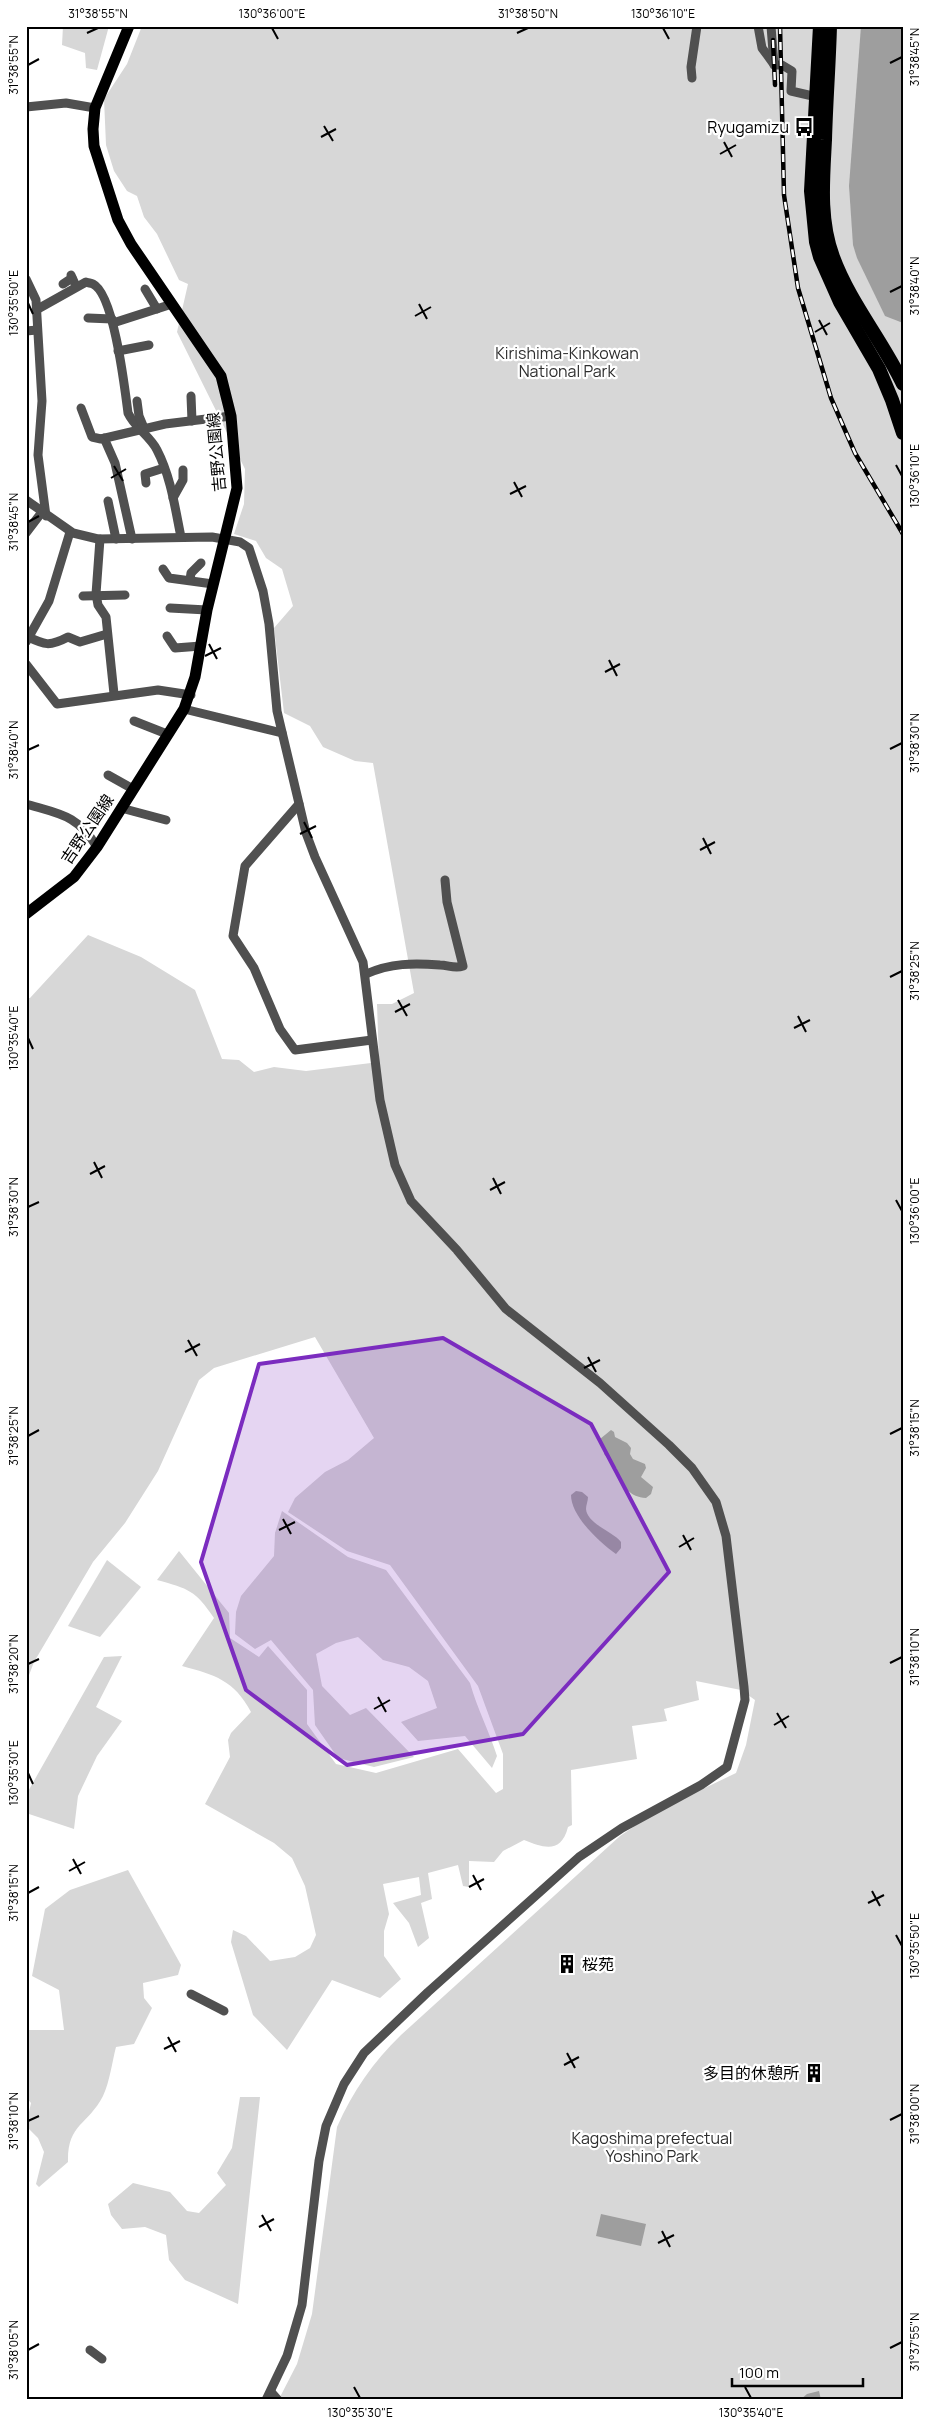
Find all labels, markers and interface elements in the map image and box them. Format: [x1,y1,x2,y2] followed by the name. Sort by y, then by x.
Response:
[68,5,128,22] text: 31°38'55"N
[239,5,306,22] text: 130°36'00"E
[498,5,558,22] text: 31°38'50"N
[631,5,695,22] text: 130°36'10"E
[906,28,923,86] text: 31°38'45"N
[5,35,22,95] text: 31°38'55"N
[707,116,789,138] place label: Ryugamizu
[793,116,815,138] bus stop icon: Ryugamizu
[906,257,923,315] text: 31°38'40"N
[5,270,22,336] text: 130°35'50"E
[495,342,639,382] park label: Kirishima-Kinkowan National Park
[202,411,230,493] street label: 吉野公園線
[906,444,923,508] text: 130°36'10"E
[5,493,22,551] text: 31°38'45"N
[906,713,923,773] text: 31°38'30"N
[5,721,22,779] text: 31°38'40"N
[56,790,118,868] street label: 吉野公園線
[906,941,923,1001] text: 31°38'25"N
[5,1006,22,1070] text: 130°35'40"E
[5,1177,22,1237] text: 31°38'30"N
[906,1177,923,1244] text: 130°36'00"E
[906,1399,923,1457] text: 31°38'15"N
[5,1406,22,1466] text: 31°38'25"N
[906,1628,923,1686] text: 31°38'10"N
[5,1634,22,1694] text: 31°38'20"N
[5,1740,22,1806] text: 130°35'30"E
[5,1864,22,1922] text: 31°38'15"N
[906,1913,923,1979] text: 130°35'50"E
[556,1953,578,1975] building icon: 桜苑
[582,1953,614,1975] place label: 桜苑
[703,2062,799,2084] place label: 多目的休憩所
[803,2062,825,2084] building icon: 多目的休憩所
[906,2084,923,2144] text: 31°38'00"N
[5,2092,22,2150] text: 31°38'10"N
[571,2127,733,2167] park label: Kagoshima prefectual Yoshino Park
[906,2313,923,2371] text: 31°37'55"N
[5,2320,22,2380] text: 31°38'05"N
[732,2356,863,2388] scale bar
[739,2362,779,2383] text: 100 m
[327,2404,393,2421] text: 130°35'30"E
[719,2404,783,2421] text: 130°35'40"E

